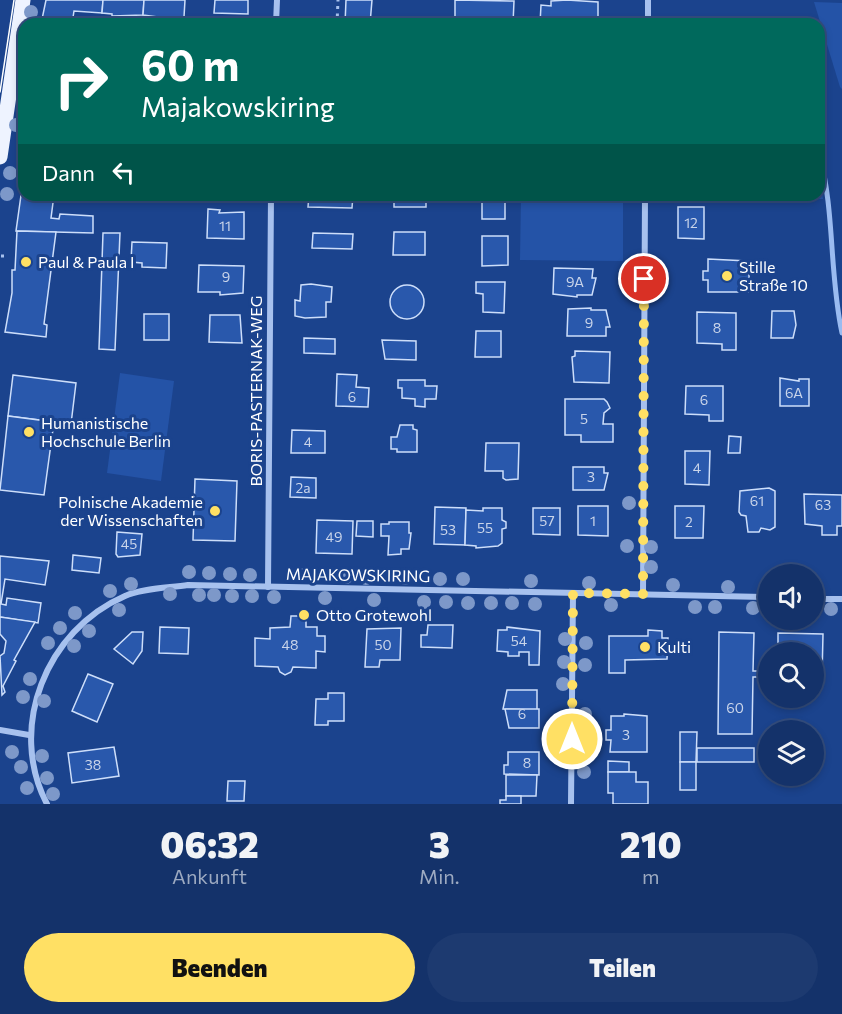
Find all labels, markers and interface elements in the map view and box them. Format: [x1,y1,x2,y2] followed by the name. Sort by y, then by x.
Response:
[141,38,240,90] text: 60 m
[42,42,120,120] icon: right
[141,90,335,123] text: Majakowskiring
[107,156,140,189] icon: left
[42,159,95,186] text: Dann
[684,214,698,231] house number: 12
[219,217,231,234] house number: 11
[38,252,135,271] place label: Paul & Paula I
[618,253,669,304] pin
[19,255,33,269] marker: Paul & Paula I
[739,257,808,294] place label: Stille Straße 10
[627,262,660,295] icon: arrive
[222,268,230,285] house number: 9
[720,269,734,283] marker: Stille Straße 10
[566,273,584,290] house number: 9A
[246,295,265,487] street label: BORIS-PASTERNAK-WEG
[585,314,593,331] house number: 9
[713,319,721,336] house number: 8
[785,384,803,401] house number: 6A
[348,388,356,405] house number: 6
[700,391,708,408] house number: 6
[580,410,588,427] house number: 5
[41,413,171,450] place label: Humanistische Hochschule Berlin
[22,425,36,439] marker: Humanistische Hochschule Berlin
[304,433,313,450] house number: 4
[693,459,702,476] house number: 4
[587,468,595,485] house number: 3
[295,479,311,496] house number: 2a
[58,492,203,529] place label: Polnische Akademie der Wissenschaften
[750,492,764,509] house number: 61
[815,496,831,513] house number: 63
[208,504,222,518] marker: Polnische Akademie der Wissenschaften
[539,512,555,529] house number: 57
[590,512,596,529] house number: 1
[685,513,693,530] house number: 2
[477,519,493,536] house number: 55
[440,521,456,538] house number: 53
[326,528,342,545] house number: 49
[121,535,137,552] house number: 45
[286,564,430,585] street label: MAJAKOWSKIRING
[758,564,824,786] map controls
[758,564,824,630] button: sound
[316,605,432,624] place label: Otto Grotewohl
[297,608,311,622] marker: Otto Grotewohl
[511,632,528,649] house number: 54
[282,636,298,653] house number: 48
[374,636,392,653] house number: 50
[657,637,691,656] place label: Kulti
[638,640,652,654] marker: Kulti
[758,642,824,708] button: search
[726,699,744,716] house number: 60
[518,705,526,722] house number: 6
[540,707,604,771] position arrow
[758,720,824,786] button: layers
[622,726,630,743] house number: 3
[523,754,531,771] house number: 8
[85,756,101,773] house number: 38
[160,821,259,865] text: 06:32
[429,821,450,865] text: 3
[620,821,682,865] text: 210
[172,864,247,888] text: Ankunft
[419,864,460,888] text: Min.
[642,864,659,888] text: m
[24,933,415,1002] button: Beenden
[427,933,818,1002] button: Teilen

